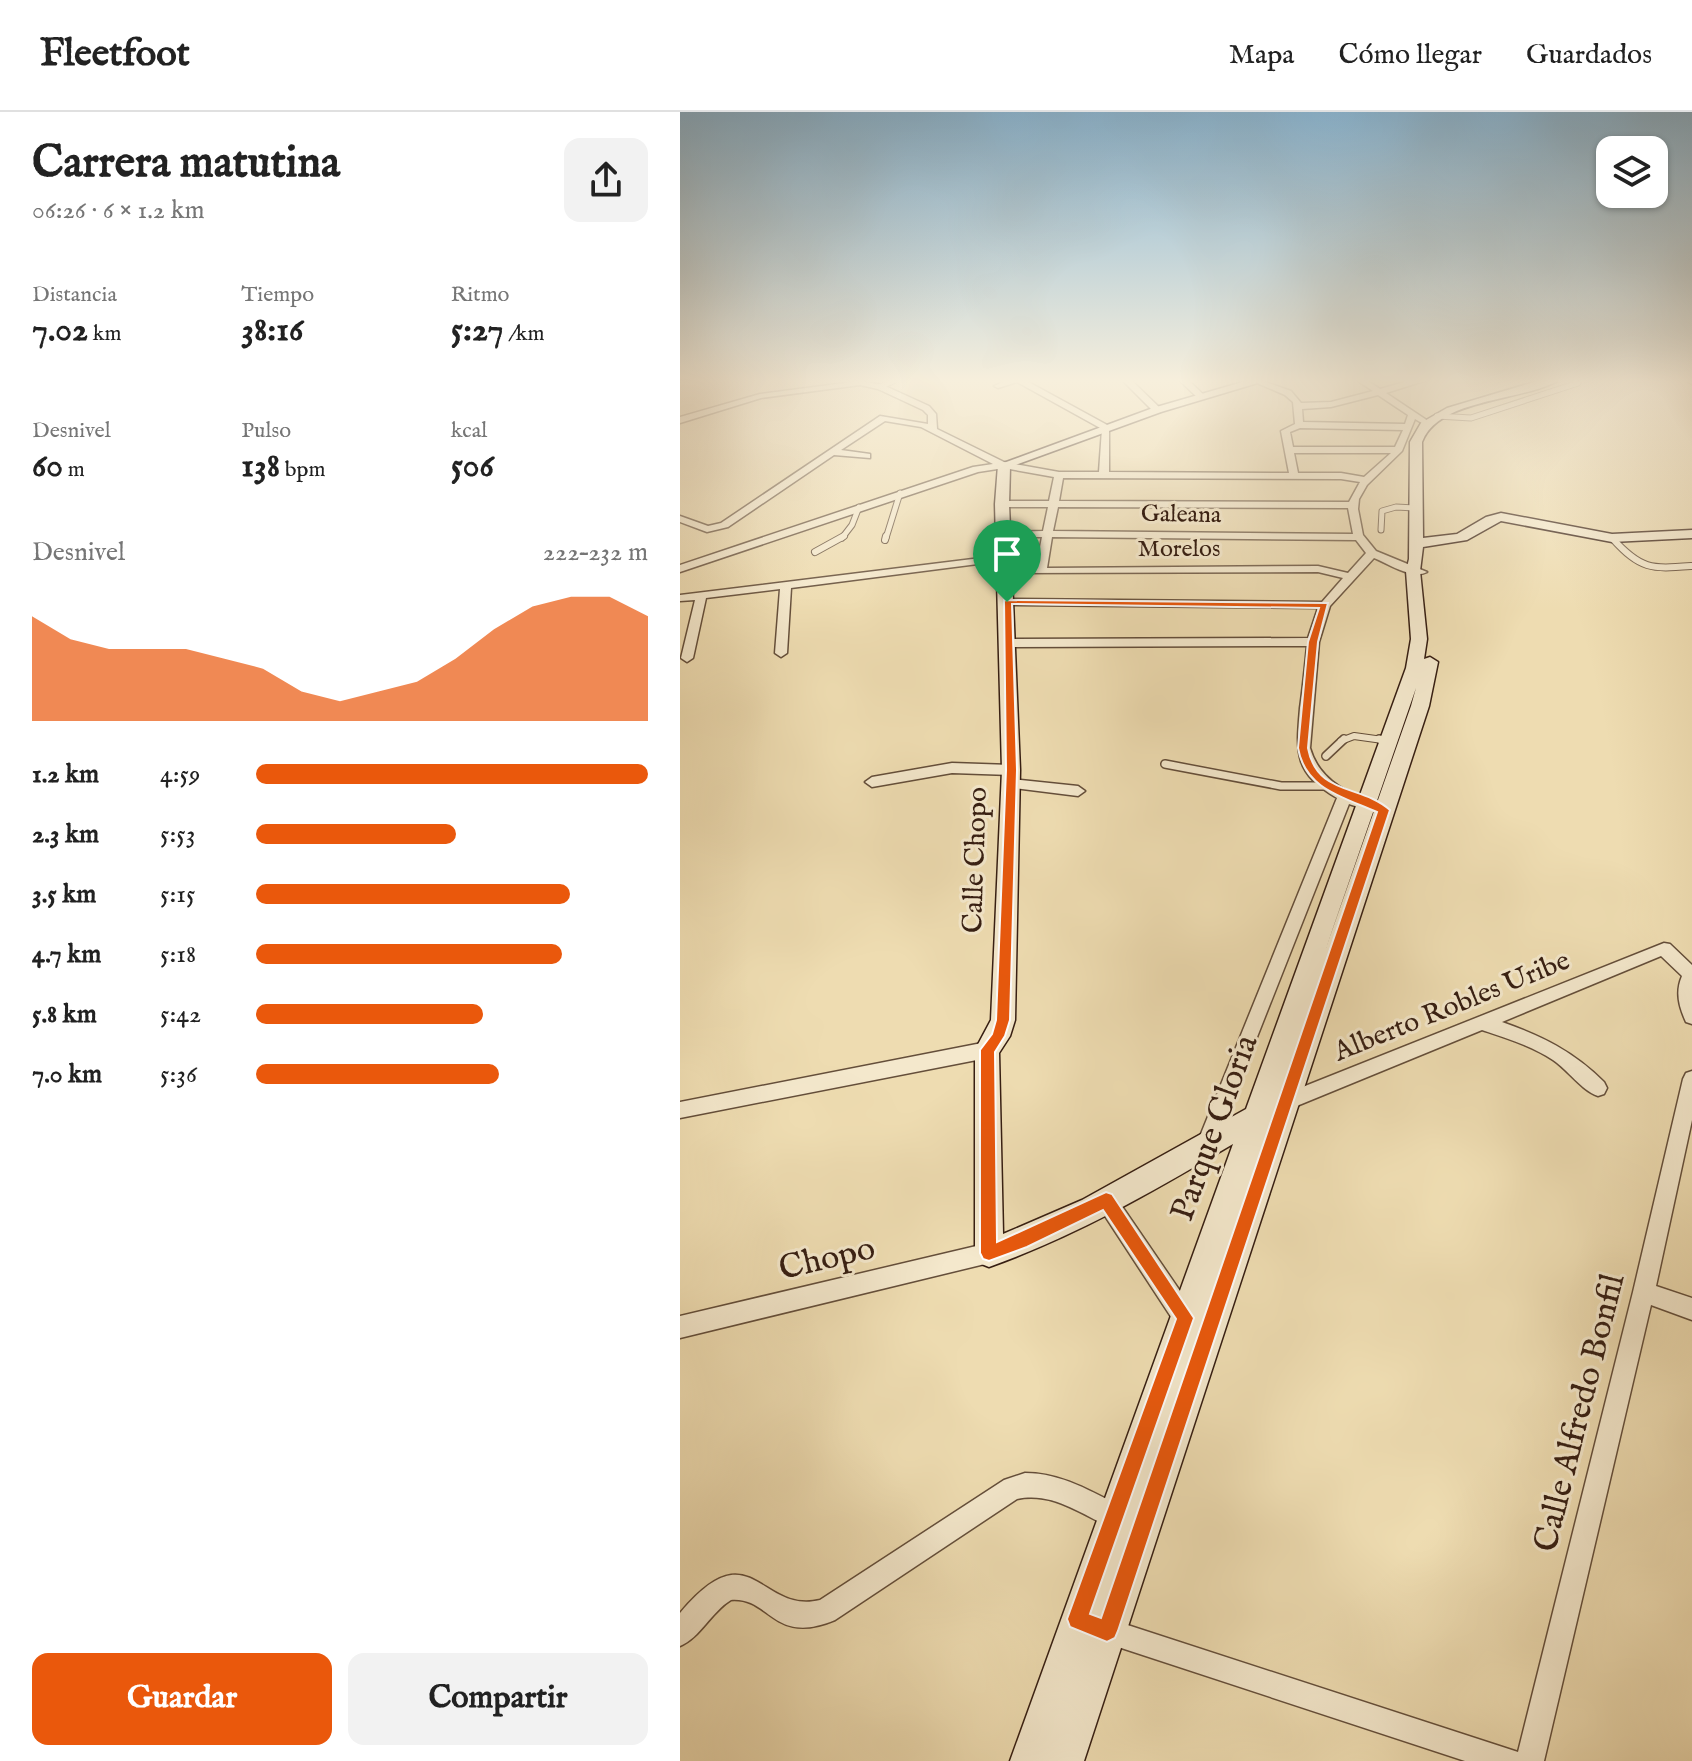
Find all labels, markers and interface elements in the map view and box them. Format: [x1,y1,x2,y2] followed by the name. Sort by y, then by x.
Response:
[40,31,190,79] text: Fleetfoot
[1229,38,1294,73] text: Mapa
[1338,38,1482,73] text: Cómo llegar
[1526,38,1652,73] text: Guardados
[32,136,340,192] text: Carrera matutina
[1596,136,1668,208] map controls
[1596,136,1668,208] button: layers
[564,138,648,222] button: share
[32,194,205,227] text: 06:26 · 6 × 1.2 km
[32,281,117,309] text: Distancia
[241,281,314,309] text: Tiempo
[451,281,509,309] text: Ritmo
[32,309,88,352] text: 7.02
[241,309,303,352] text: 38:16
[451,309,503,352] text: 5:27
[88,320,121,348] text: km
[503,320,545,348] text: /km
[32,417,111,445] text: Desnivel
[241,417,291,445] text: Pulso
[451,417,487,445] text: kcal
[32,445,63,488] text: 60
[241,445,280,488] text: 138
[451,445,494,488] text: 506
[63,456,85,484] text: m
[280,456,325,484] text: bpm
[1141,499,1222,531] street label: Galeana
[973,520,1041,602] pin
[985,532,1029,576] icon: arrive
[1138,534,1220,565] street label: Morelos
[32,536,125,569] text: Desnivel
[543,536,648,569] text: 222–232 m
[32,758,99,791] text: 1.2 km
[160,758,200,791] text: 4:59
[956,786,996,934] street label: Calle Chopo
[32,818,99,851] text: 2.3 km
[160,818,195,851] text: 5:53
[32,878,96,911] text: 3.5 km
[160,878,195,911] text: 5:15
[32,938,101,971] text: 4.7 km
[160,938,196,971] text: 5:18
[1328,944,1575,1071] street label: Alberto Robles Uribe
[32,998,97,1031] text: 5.8 km
[160,998,201,1031] text: 5:42
[1161,1029,1269,1227] street label: Parque Gloria
[32,1058,102,1091] text: 7.0 km
[160,1058,197,1091] text: 5:36
[775,1227,879,1291] street label: Chopo
[1525,1269,1636,1556] street label: Calle Alfredo Bonfil
[32,1653,332,1745] button: Guardar
[348,1653,648,1745] button: Compartir

